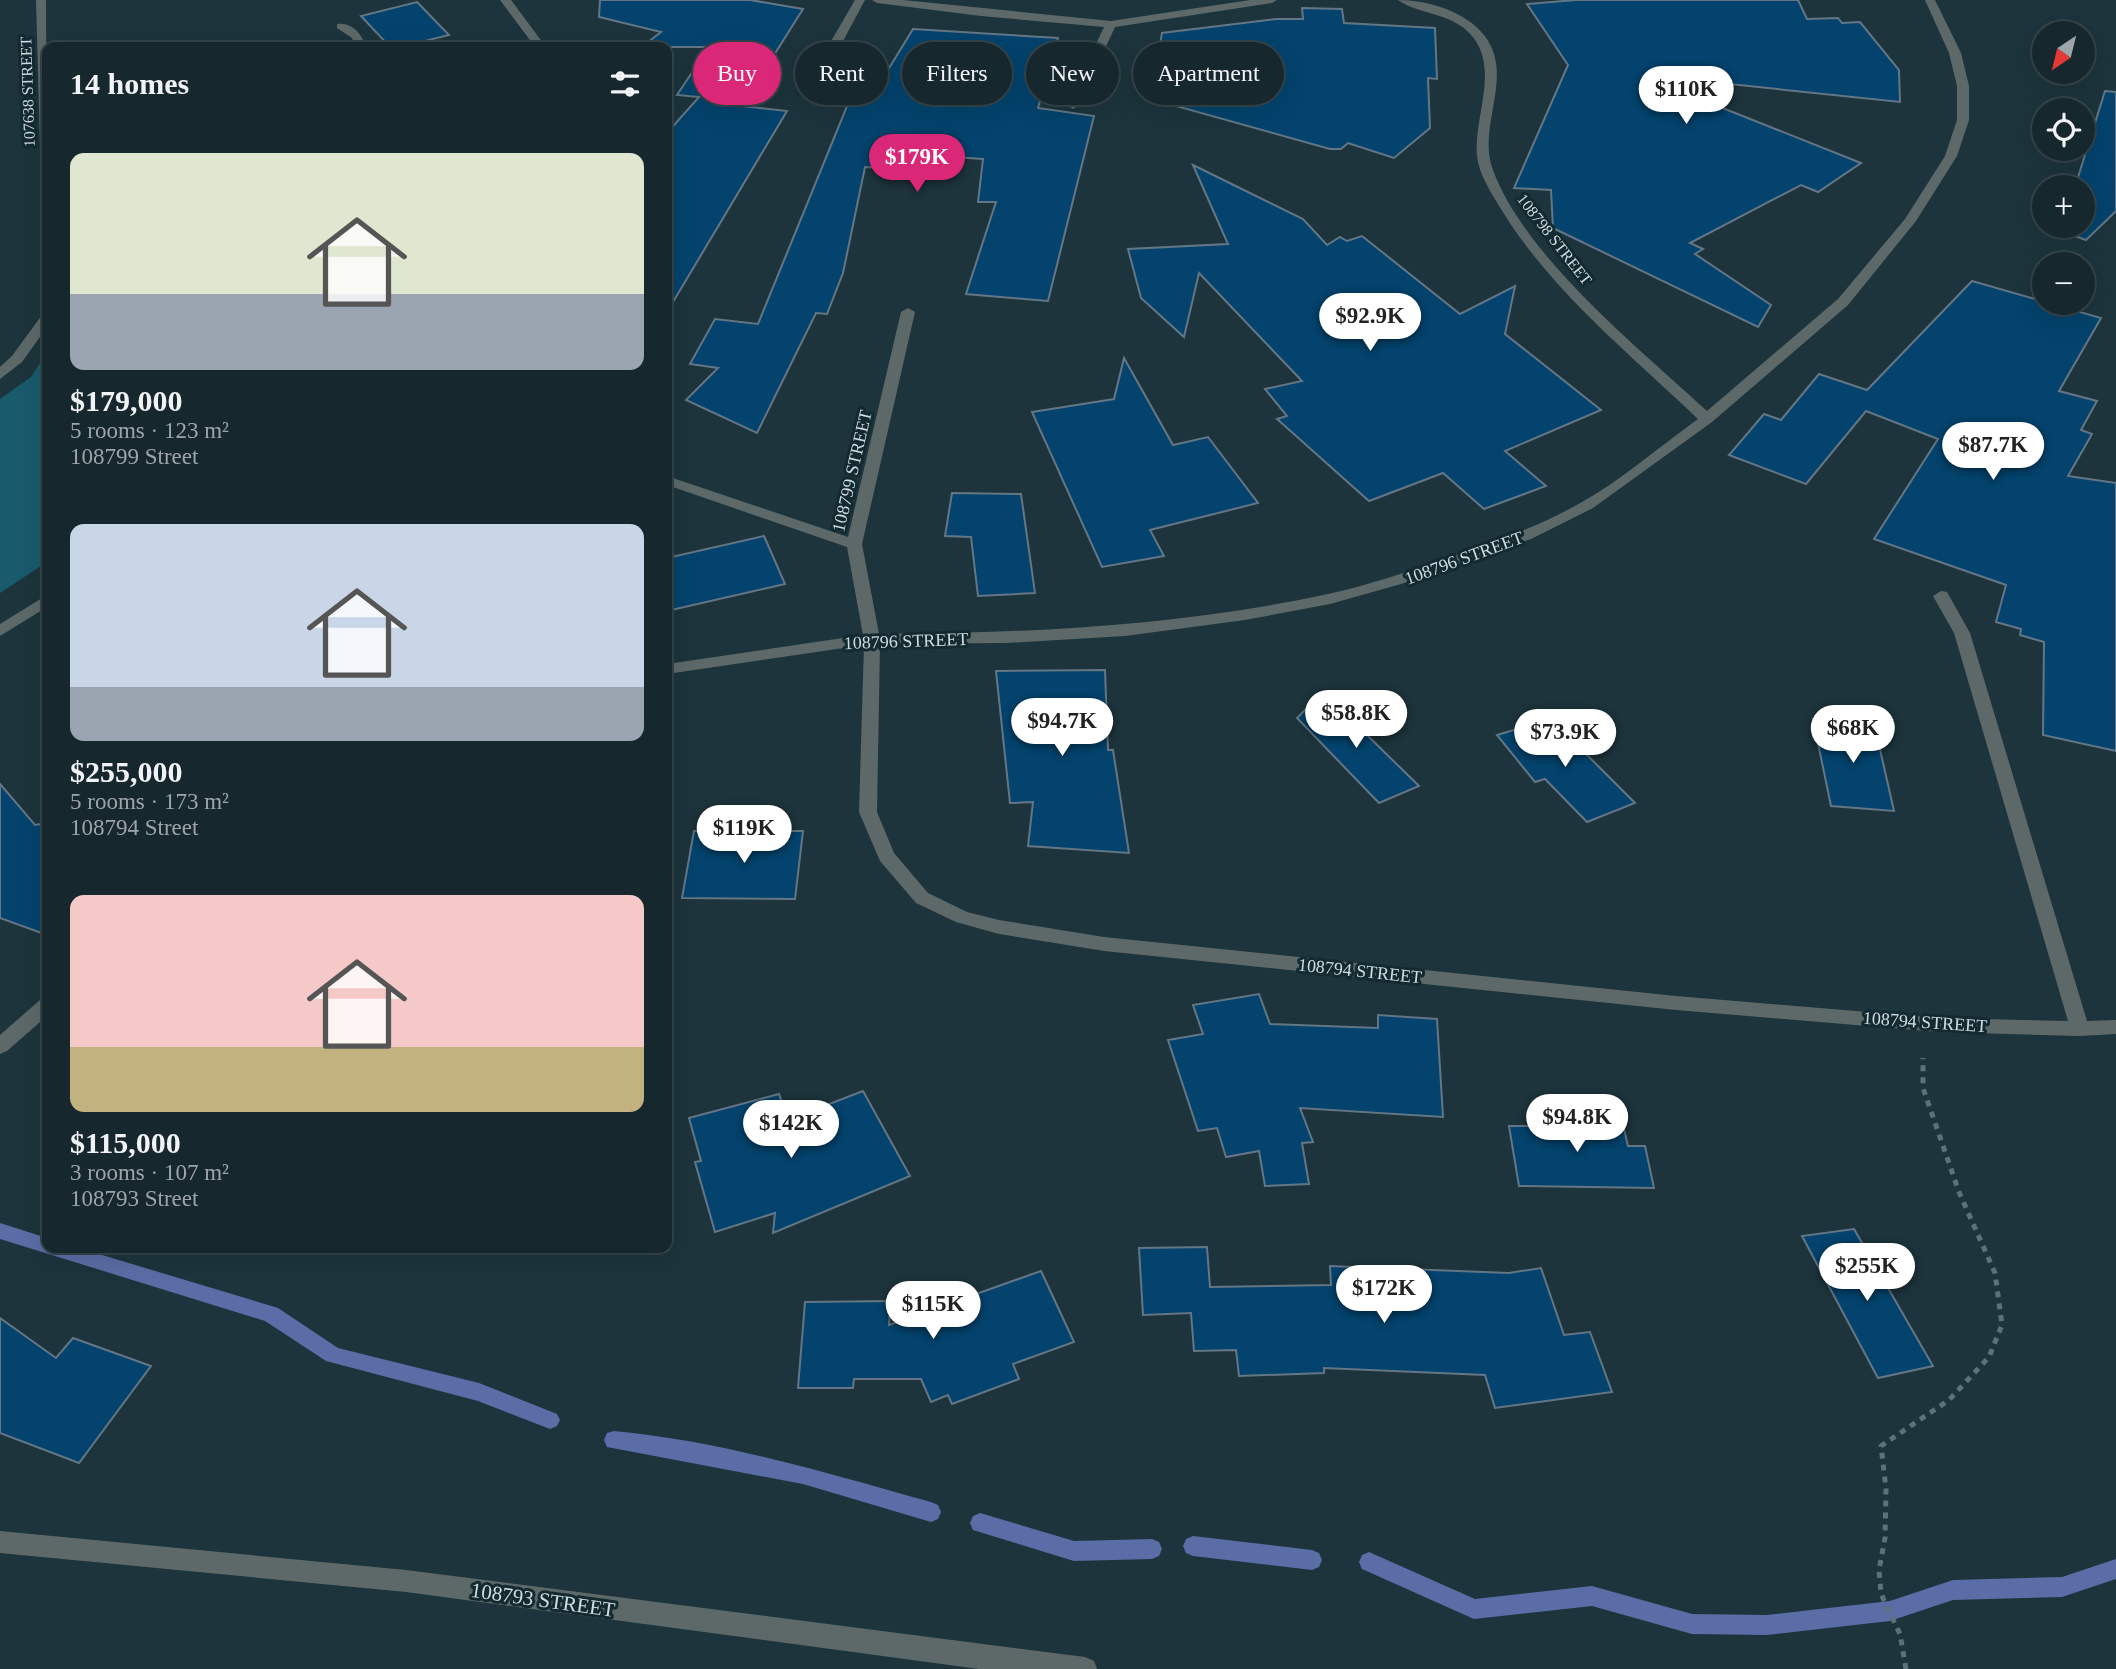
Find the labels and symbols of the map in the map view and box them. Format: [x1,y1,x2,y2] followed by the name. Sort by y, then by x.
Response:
[2032,21,2095,84] north arrow
[17,36,38,148] street label: 107638 STREET
[1637,66,1735,126] pin: $110K
[868,134,966,194] pin: $179K
[1514,190,1596,288] street label: 108798 STREET
[1313,294,1427,353] pin: $92.9K
[828,408,876,534] street label: 108799 STREET
[1936,422,2050,482] pin: $87.7K
[1402,527,1526,589] street label: 108796 STREET
[843,629,969,653] street label: 108796 STREET
[1299,690,1413,750] pin: $58.8K
[1005,698,1119,758] pin: $94.7K
[1812,706,1894,765] pin: $68K
[1508,710,1622,769] pin: $73.9K
[695,806,793,865] pin: $119K
[1297,955,1423,987] street label: 108794 STREET
[1862,1008,1988,1036] street label: 108794 STREET
[1520,1094,1634,1154] pin: $94.8K
[742,1100,840,1160] pin: $142K
[1818,1244,1916,1303] pin: $255K
[1335,1266,1433,1325] pin: $172K
[884,1282,982,1341] pin: $115K
[469,1578,617,1622] street label: 108793 STREET

